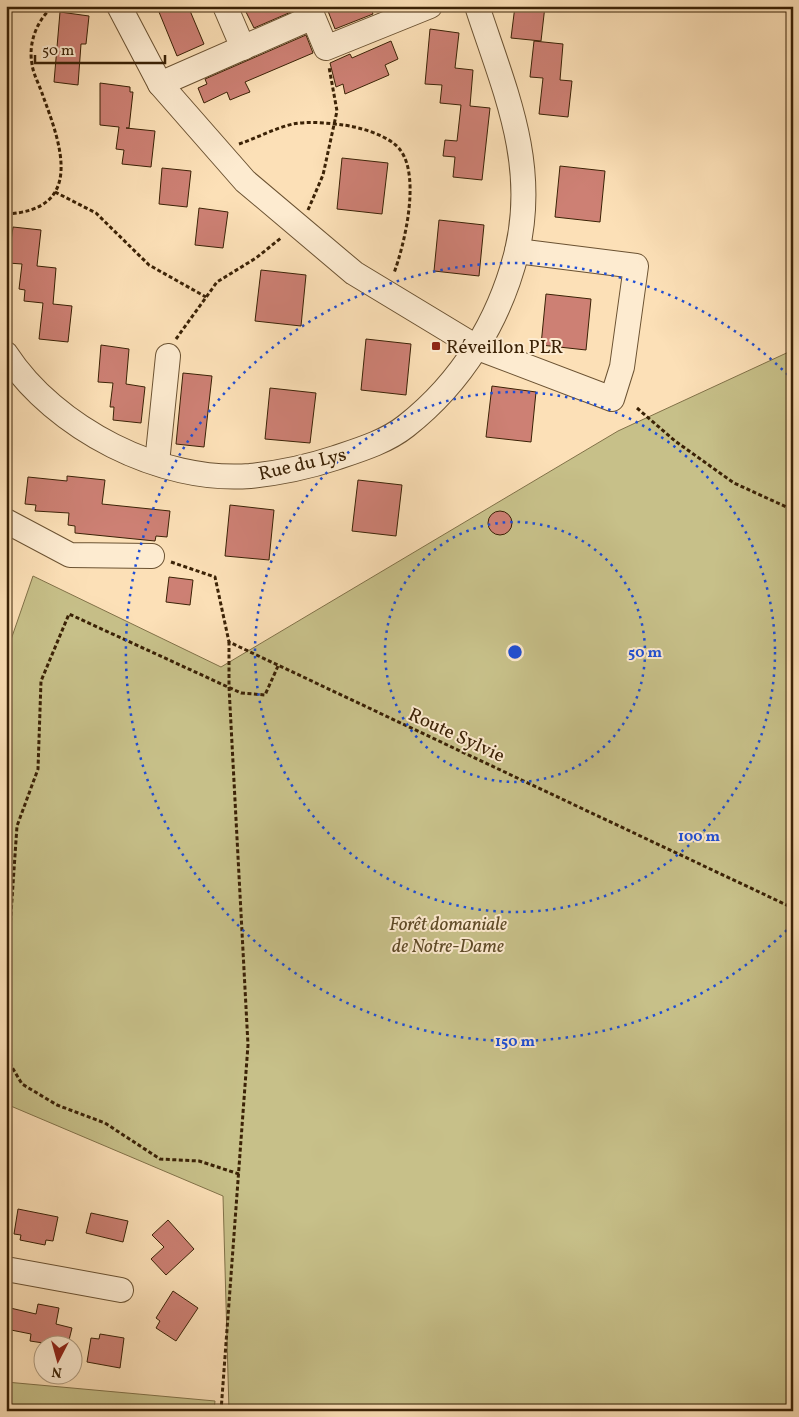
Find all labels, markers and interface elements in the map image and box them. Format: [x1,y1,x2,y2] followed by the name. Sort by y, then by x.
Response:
[35,32,165,64] scale bar
[42,41,74,62] text: 50 m
[446,335,563,361] place label: Réveillon PLR
[430,340,442,352] marker: Réveillon PLR
[256,442,349,488] street label: Rue du Lys
[506,643,524,661] centre of rings
[628,643,662,664] text: 50 m
[404,702,509,770] street label: Route Sylvie
[678,827,721,848] text: 100 m
[389,912,507,960] park label: Forêt domaniale de Notre-Dame
[495,1032,535,1053] text: 150 m
[32,1334,82,1384] north arrow
[51,1361,63,1381] text: N

